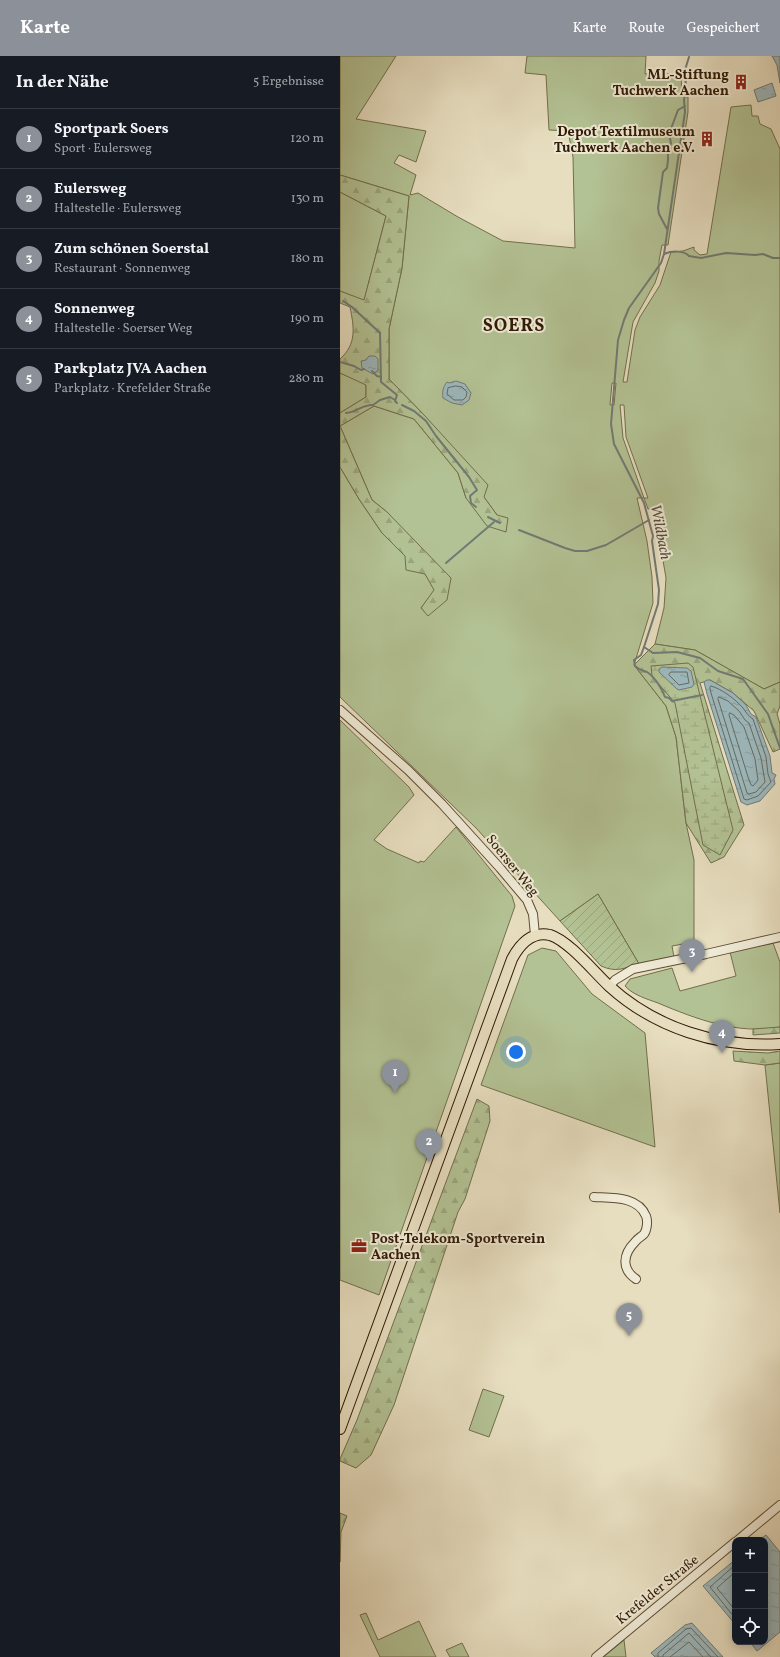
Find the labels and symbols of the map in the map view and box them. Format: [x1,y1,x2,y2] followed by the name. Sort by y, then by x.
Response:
[612,66,729,101] place label: ML-Stiftung Tuchwerk Aachen
[732,73,750,91] building icon: ML-Stiftung Tuchwerk Aachen
[554,123,695,158] place label: Depot Textilmuseum Tuchwerk Aachen e.V.
[698,130,716,148] building icon: Depot Textilmuseum Tuchwerk Aachen e.V.
[483,314,545,339] district label: SOERS
[644,503,675,562] water label: Wildbach
[481,831,543,901] street label: Soerser Weg
[679,939,705,972] pin: 3
[709,1020,735,1053] pin: 4
[506,1042,526,1062] your location
[382,1060,408,1093] pin: 1
[416,1129,442,1162] pin: 2
[371,1230,545,1265] place label: Post-Telekom-Sportverein Aachen
[350,1237,368,1255] office icon: Post-Telekom-Sportverein Aachen
[616,1303,642,1336] pin: 5
[613,1551,704,1629] street label: Krefelder Straße

